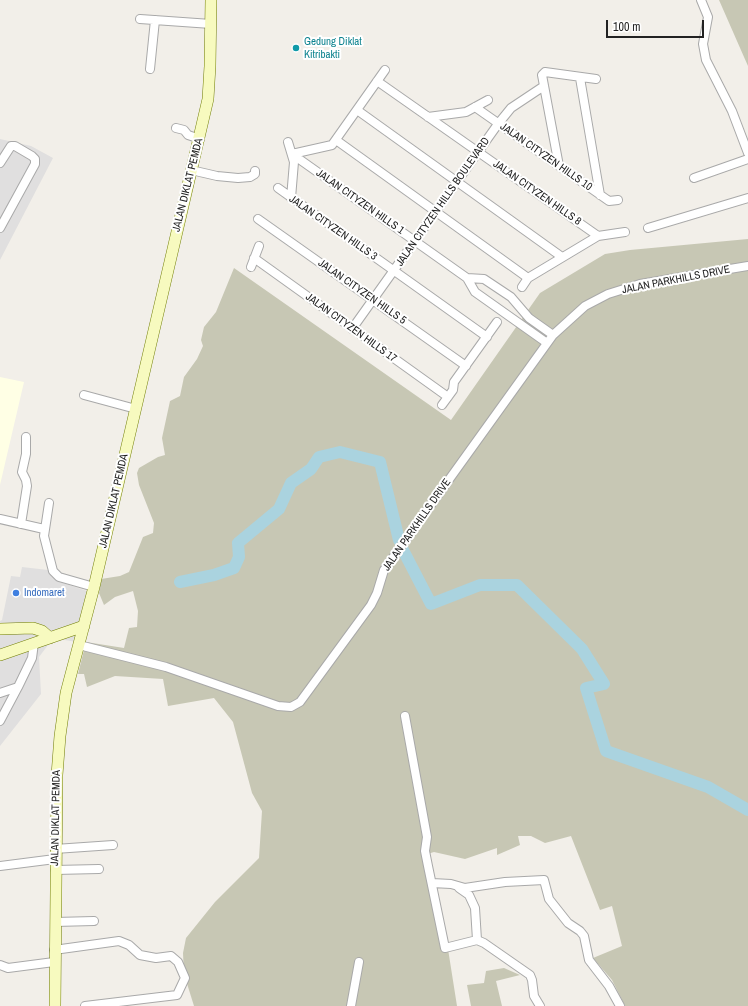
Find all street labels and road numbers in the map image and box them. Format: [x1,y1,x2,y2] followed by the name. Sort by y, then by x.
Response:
[497,120,595,194] street label: JALAN CITYZEN HILLS 10
[393,135,493,269] street label: JALAN CITYZEN HILLS BOULEVARD
[170,137,206,233] street label: JALAN DIKLAT PEMDA
[491,158,583,228] street label: JALAN CITYZEN HILLS 8
[314,167,406,237] street label: JALAN CITYZEN HILLS 1
[287,193,379,263] street label: JALAN CITYZEN HILLS 3
[316,257,408,327] street label: JALAN CITYZEN HILLS 5
[621,263,731,297] street label: JALAN PARKHILLS DRIVE
[303,291,399,365] street label: JALAN CITYZEN HILLS 17
[97,453,131,549] street label: JALAN DIKLAT PEMDA
[380,476,454,574] street label: JALAN PARKHILLS DRIVE
[49,770,63,866] street label: JALAN DIKLAT PEMDA

